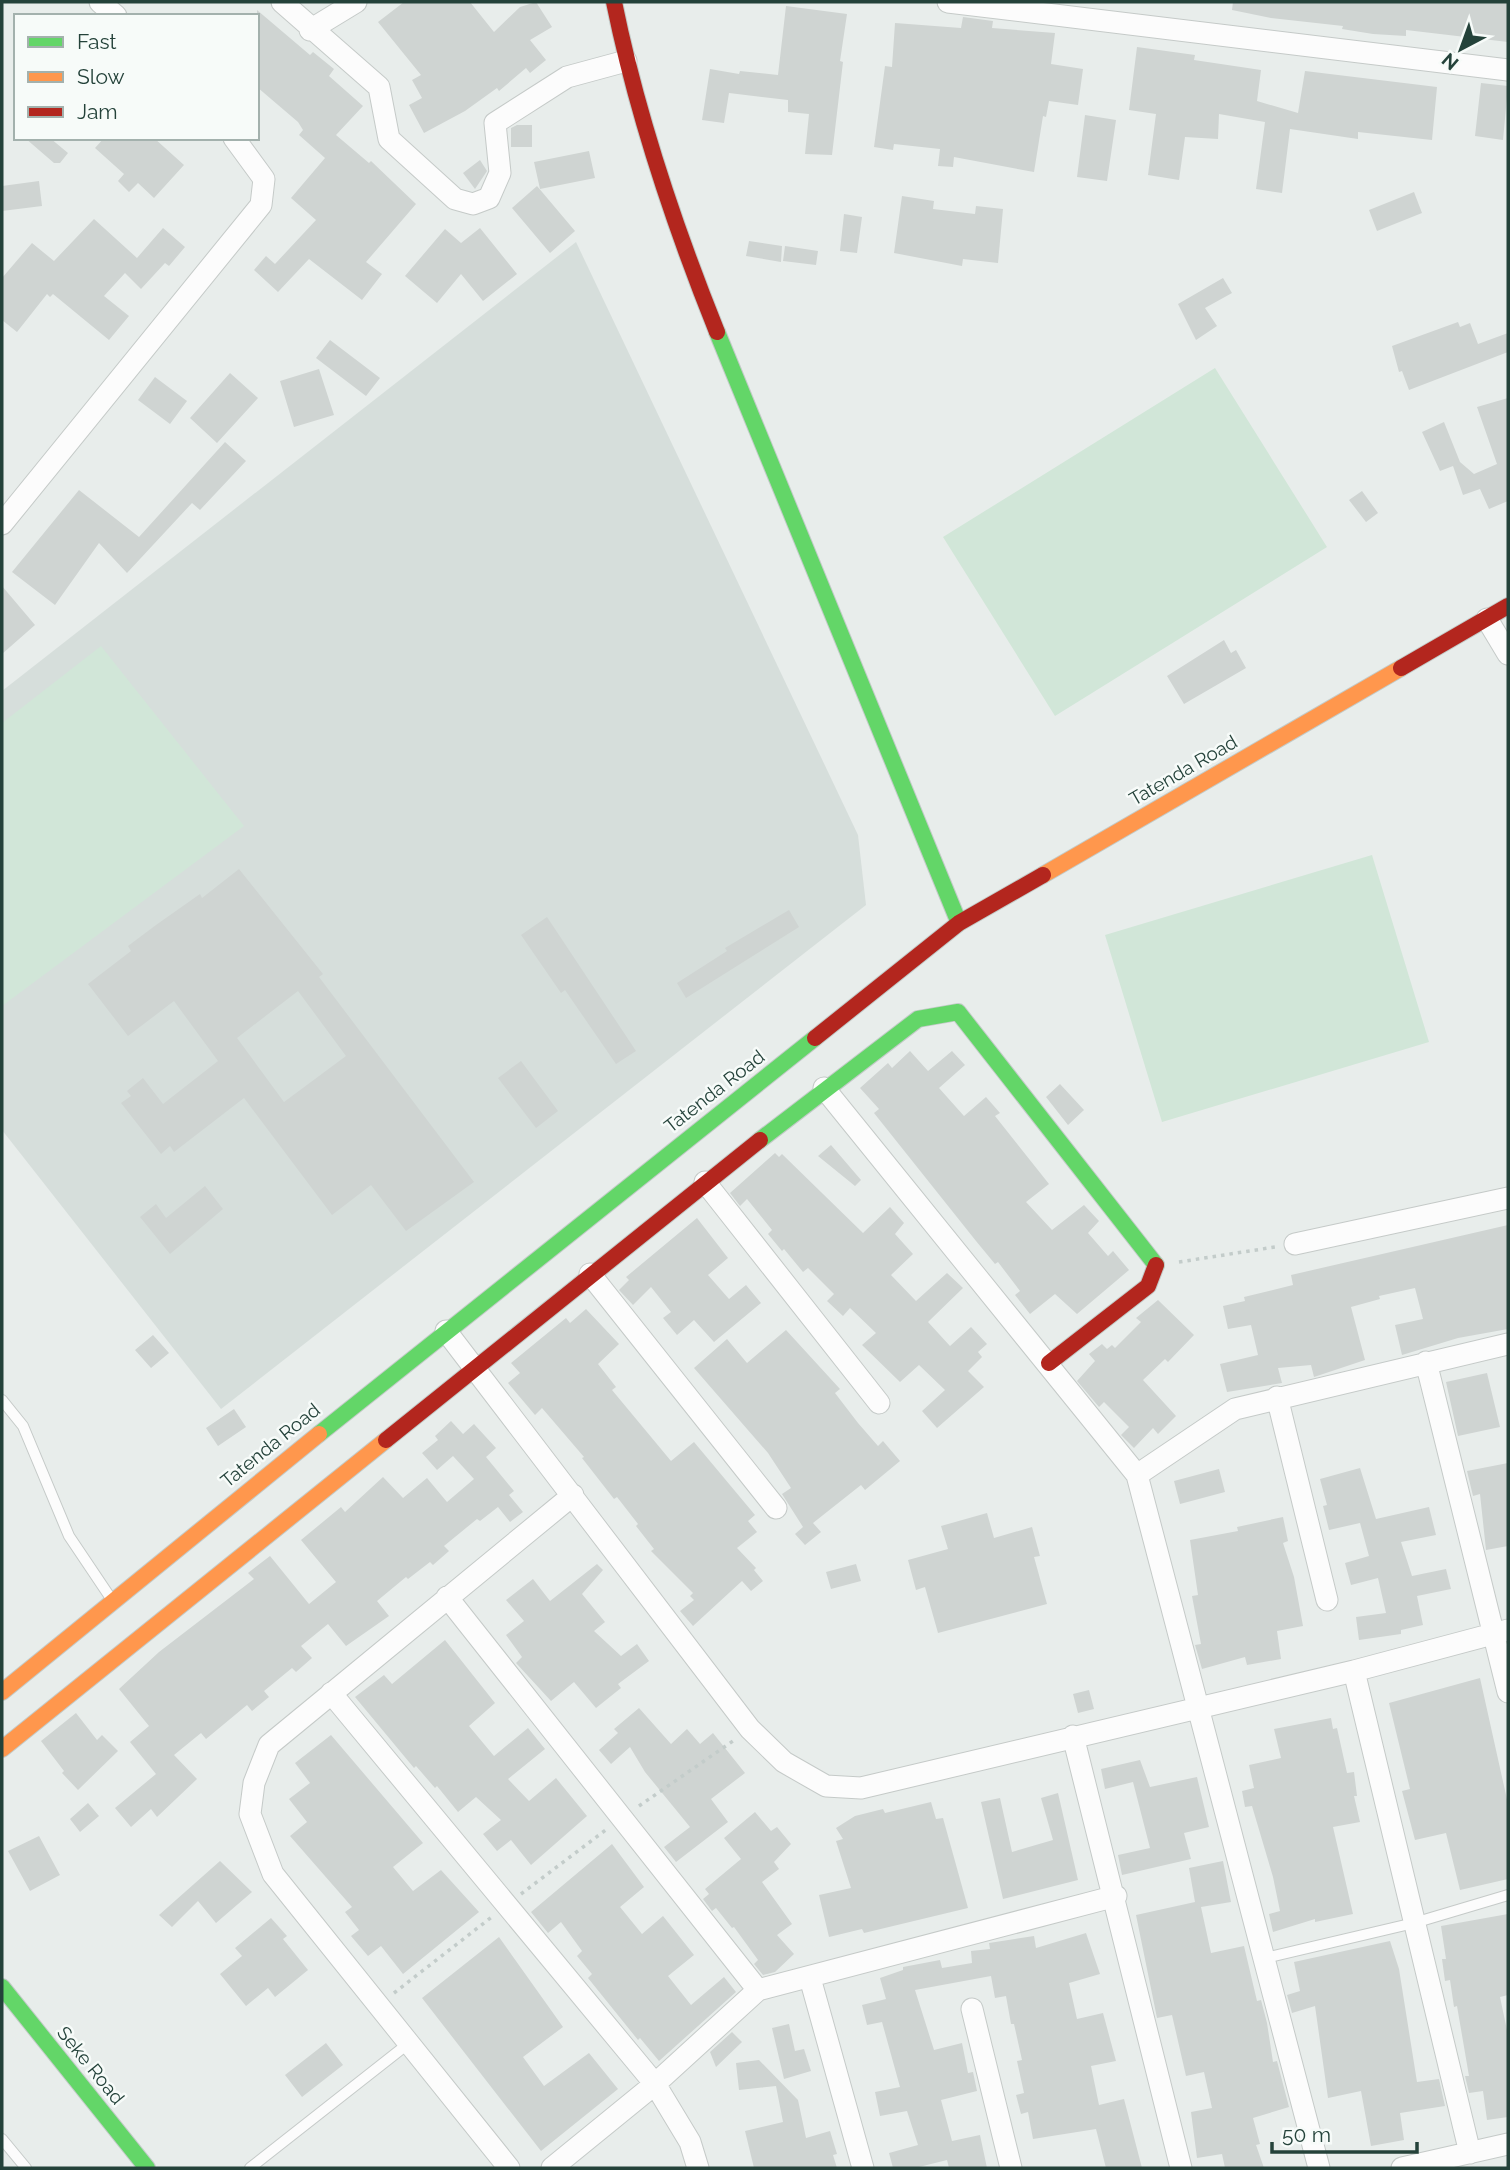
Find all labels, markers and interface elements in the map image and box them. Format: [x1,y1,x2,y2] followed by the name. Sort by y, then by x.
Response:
[14,14,259,140] legend
[1426,14,1496,84] north arrow
[77,29,117,54] text: Fast
[1437,49,1463,75] text: N
[77,64,125,89] text: Slow
[77,99,118,124] text: Jam
[1125,730,1241,810] street label: Tatenda Road
[660,1045,768,1137] street label: Tatenda Road
[216,1398,324,1492] street label: Tatenda Road
[53,2022,129,2108] street label: Seke Road
[1272,2110,1417,2154] scale bar
[1282,2122,1331,2147] text: 50 m

